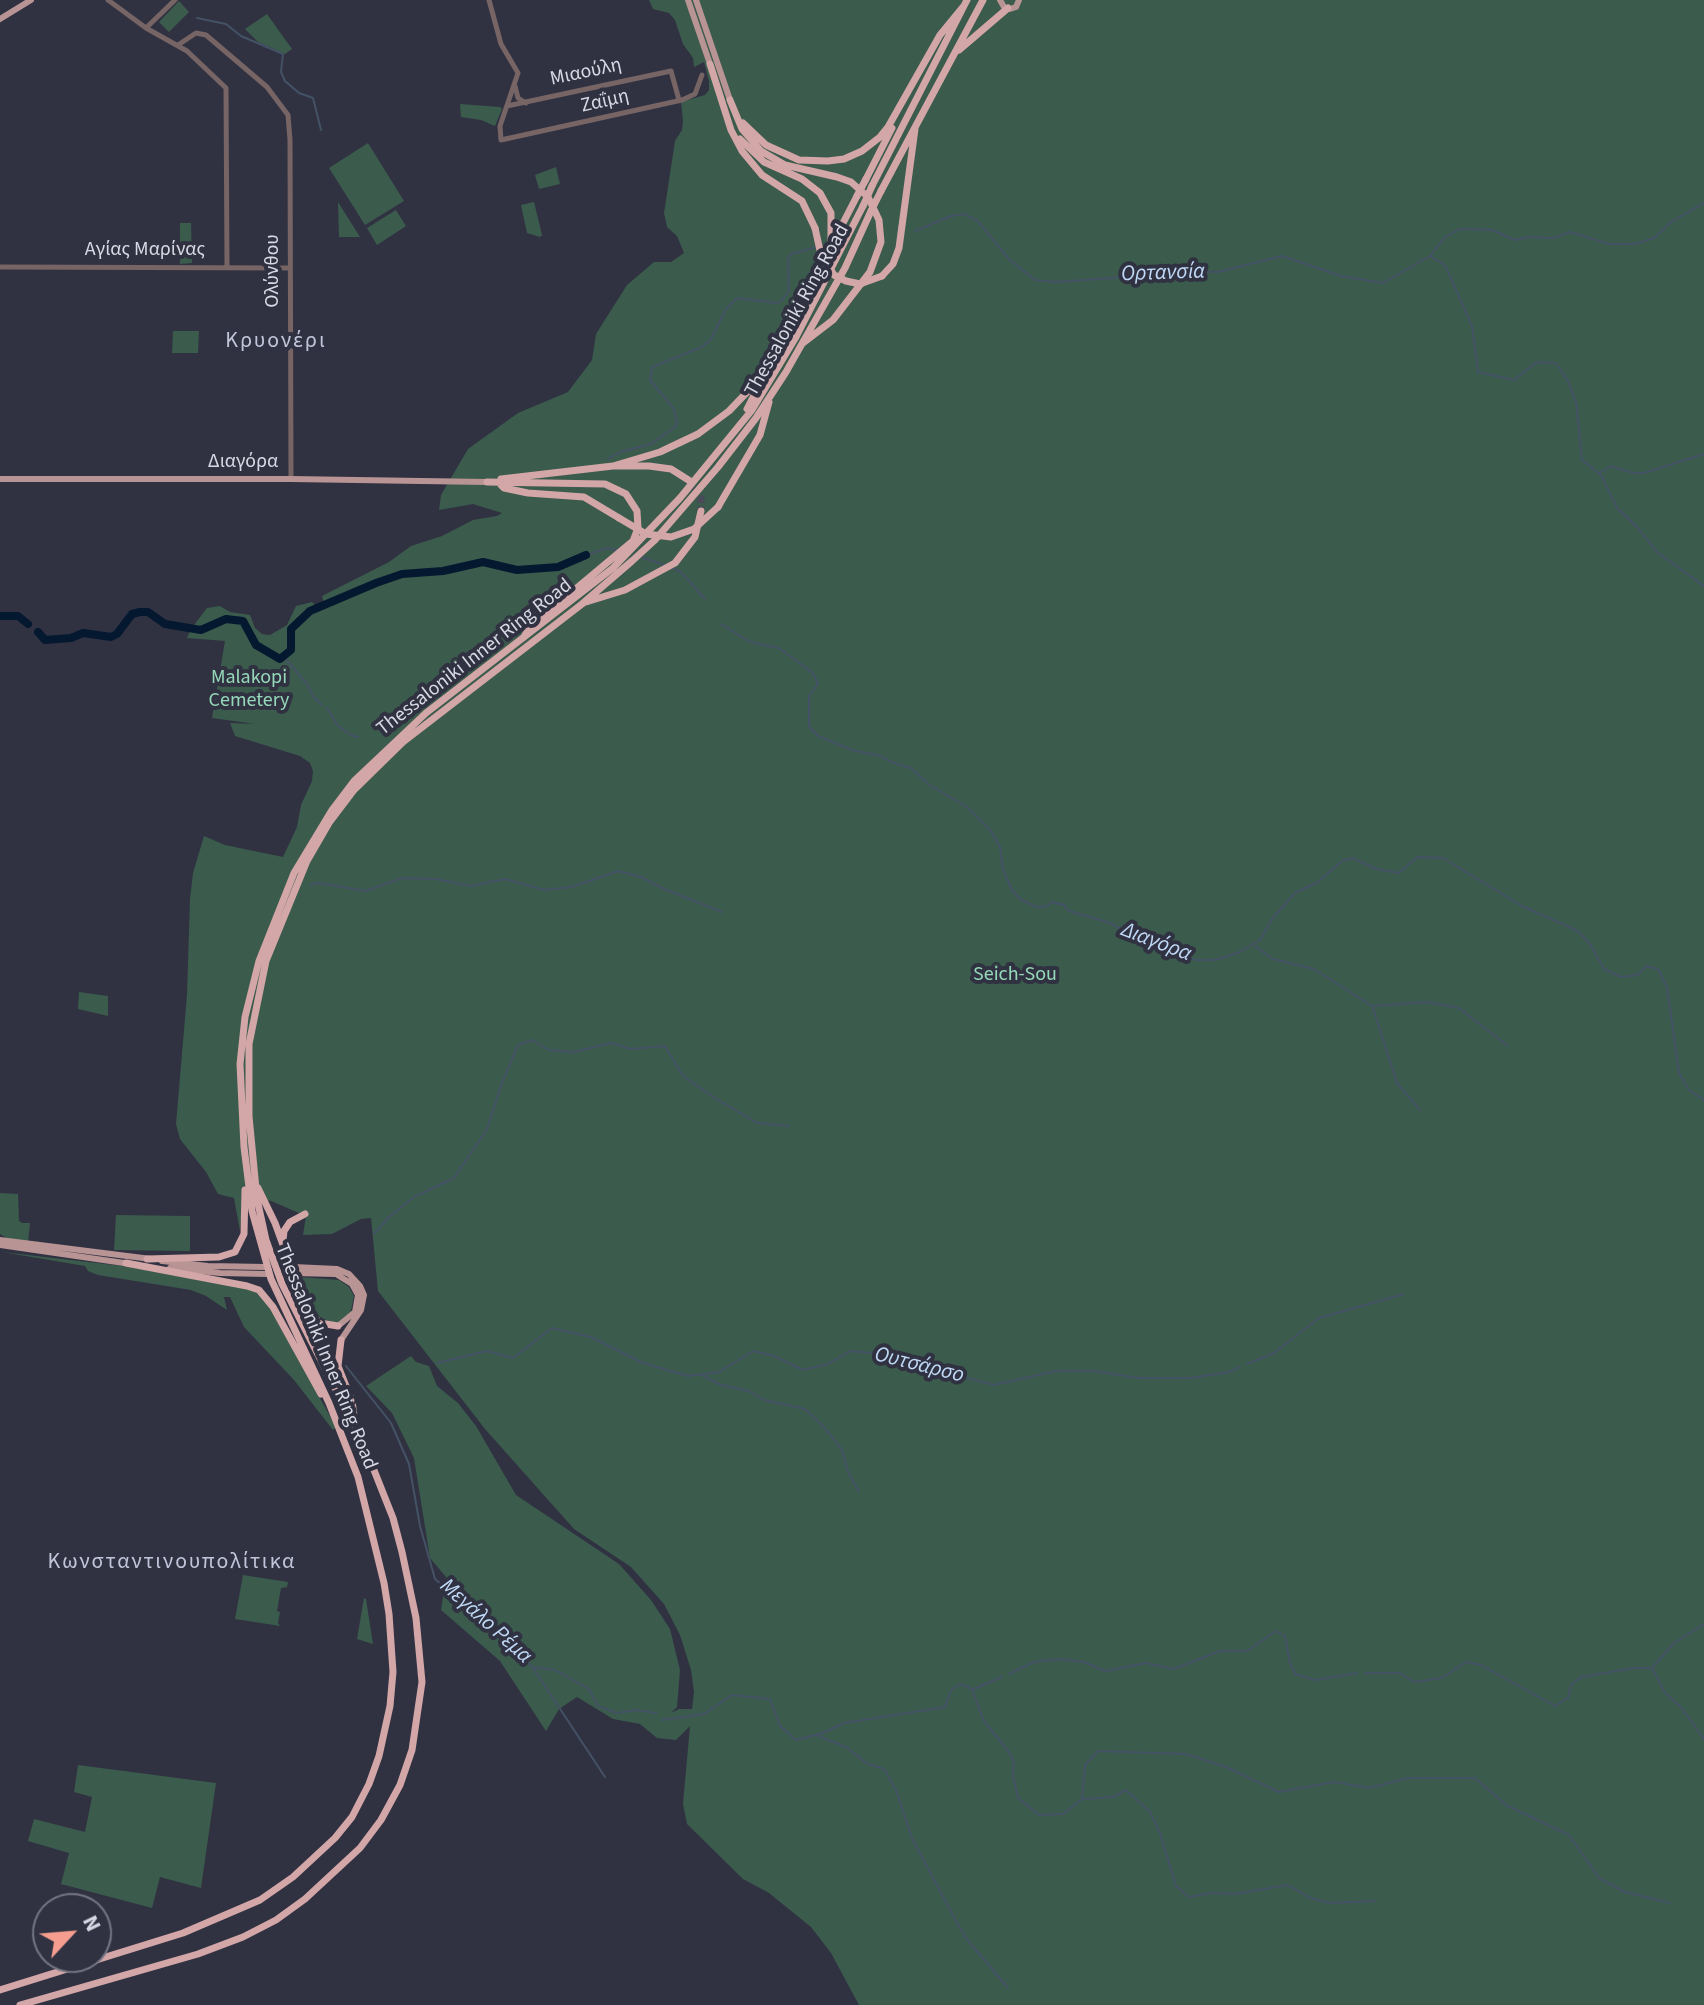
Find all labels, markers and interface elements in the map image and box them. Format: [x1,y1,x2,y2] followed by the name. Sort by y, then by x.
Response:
[548,54,624,92] street label: Μιαούλη
[579,85,631,119] street label: Ζαΐμη
[741,221,855,401] street label: Thessaloniki Ring Road
[262,234,286,308] street label: Ολύνθου
[85,239,205,263] street label: Αγίας Μαρίνας
[1121,259,1205,289] water label: Ορτανσία
[225,329,327,355] district label: Κρυονέρι
[208,451,278,475] street label: Διαγόρα
[373,574,577,742] street label: Thessaloniki Inner Ring Road
[209,667,289,714] park label: Malakopi Cemetery
[1117,918,1195,968] water label: Διαγόρα
[973,964,1057,988] park label: Seich-Sou
[269,1241,381,1473] street label: Thessaloniki Inner Ring Road
[872,1342,966,1390] water label: Ουτσάρσο
[48,1550,296,1576] district label: Κωνσταντινουπολίτικα
[433,1574,537,1670] water label: Μεγάλο Ρέμα
[32,1893,112,1973] north arrow
[74,1910,109,1937] text: N

